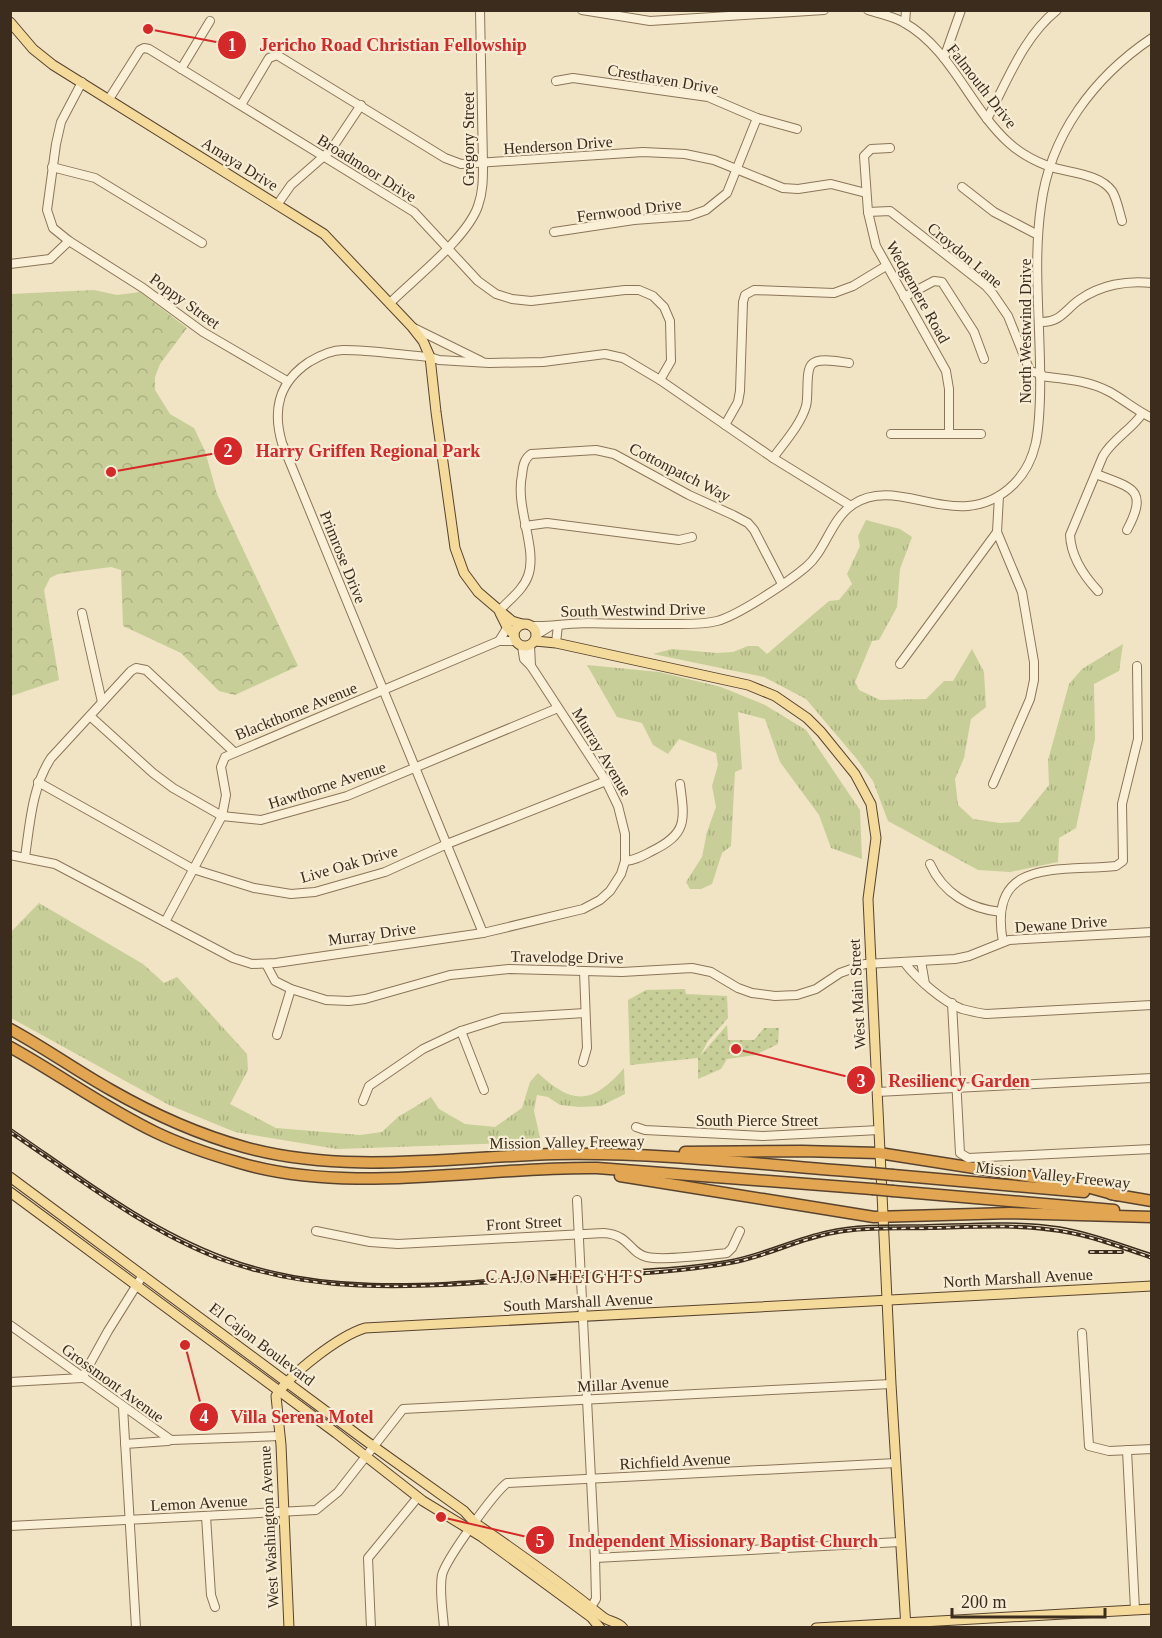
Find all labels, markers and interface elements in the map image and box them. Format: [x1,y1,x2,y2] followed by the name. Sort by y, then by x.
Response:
[217,27,538,63] callout: Jericho Road Christian Fellowship
[228,35,237,55] text: 1
[259,35,527,55] text: Jericho Road Christian Fellowship
[944,41,1020,131] street label: Falmouth Drive
[606,61,720,97] street label: Cresthaven Drive
[460,91,478,186] street label: Gregory Street
[314,131,420,205] street label: Broadmoor Drive
[503,133,613,157] street label: Henderson Drive
[198,134,281,195] street label: Amaya Drive
[576,195,682,225] street label: Fernwood Drive
[924,219,1006,292] street label: Croydon Lane
[882,238,953,346] street label: Wedgemere Road
[1017,258,1034,404] street label: North Westwind Drive
[146,270,224,333] street label: Poppy Street
[213,433,492,469] callout: Harry Griffen Regional Park
[626,439,733,506] street label: Cottonpatch Way
[224,441,233,461] text: 2
[256,441,480,461] text: Harry Griffen Regional Park
[317,508,369,606] street label: Primrose Drive
[560,600,706,620] street label: South Westwind Drive
[233,679,359,743] street label: Blackthorne Avenue
[568,705,635,800] street label: Murray Avenue
[266,758,388,812] street label: Hawthorne Avenue
[298,842,400,886] street label: Live Oak Drive
[1014,912,1108,936] street label: Dewane Drive
[327,919,417,950] street label: Murray Drive
[846,938,868,1050] street label: West Main Street
[510,948,623,967] street label: Travelodge Drive
[846,1062,1042,1098] callout: Resiliency Garden
[857,1071,866,1091] text: 3
[888,1071,1030,1091] text: Resiliency Garden
[696,1112,819,1129] street label: South Pierce Street
[489,1132,645,1153] street label: Mission Valley Freeway
[975,1158,1131,1193] street label: Mission Valley Freeway
[486,1212,563,1233] street label: Front Street
[943,1266,1093,1290] street label: North Marshall Avenue
[486,1267,645,1287] district label: CAJON HEIGHTS
[503,1290,653,1314] street label: South Marshall Avenue
[206,1299,318,1390] street label: El Cajon Boulevard
[59,1340,167,1426] street label: Grossmont Avenue
[577,1373,669,1395] street label: Millar Avenue
[189,1399,386,1435] callout: Villa Serena Motel
[200,1407,209,1427] text: 4
[231,1407,373,1427] text: Villa Serena Motel
[256,1445,283,1609] street label: West Washington Avenue
[619,1450,731,1472] street label: Richfield Avenue
[150,1492,248,1514] street label: Lemon Avenue
[525,1522,890,1558] callout: Independent Missionary Baptist Church
[536,1531,545,1551] text: 5
[568,1531,878,1551] text: Independent Missionary Baptist Church
[952,1581,1105,1619] scale bar
[961,1592,1007,1612] text: 200 m

